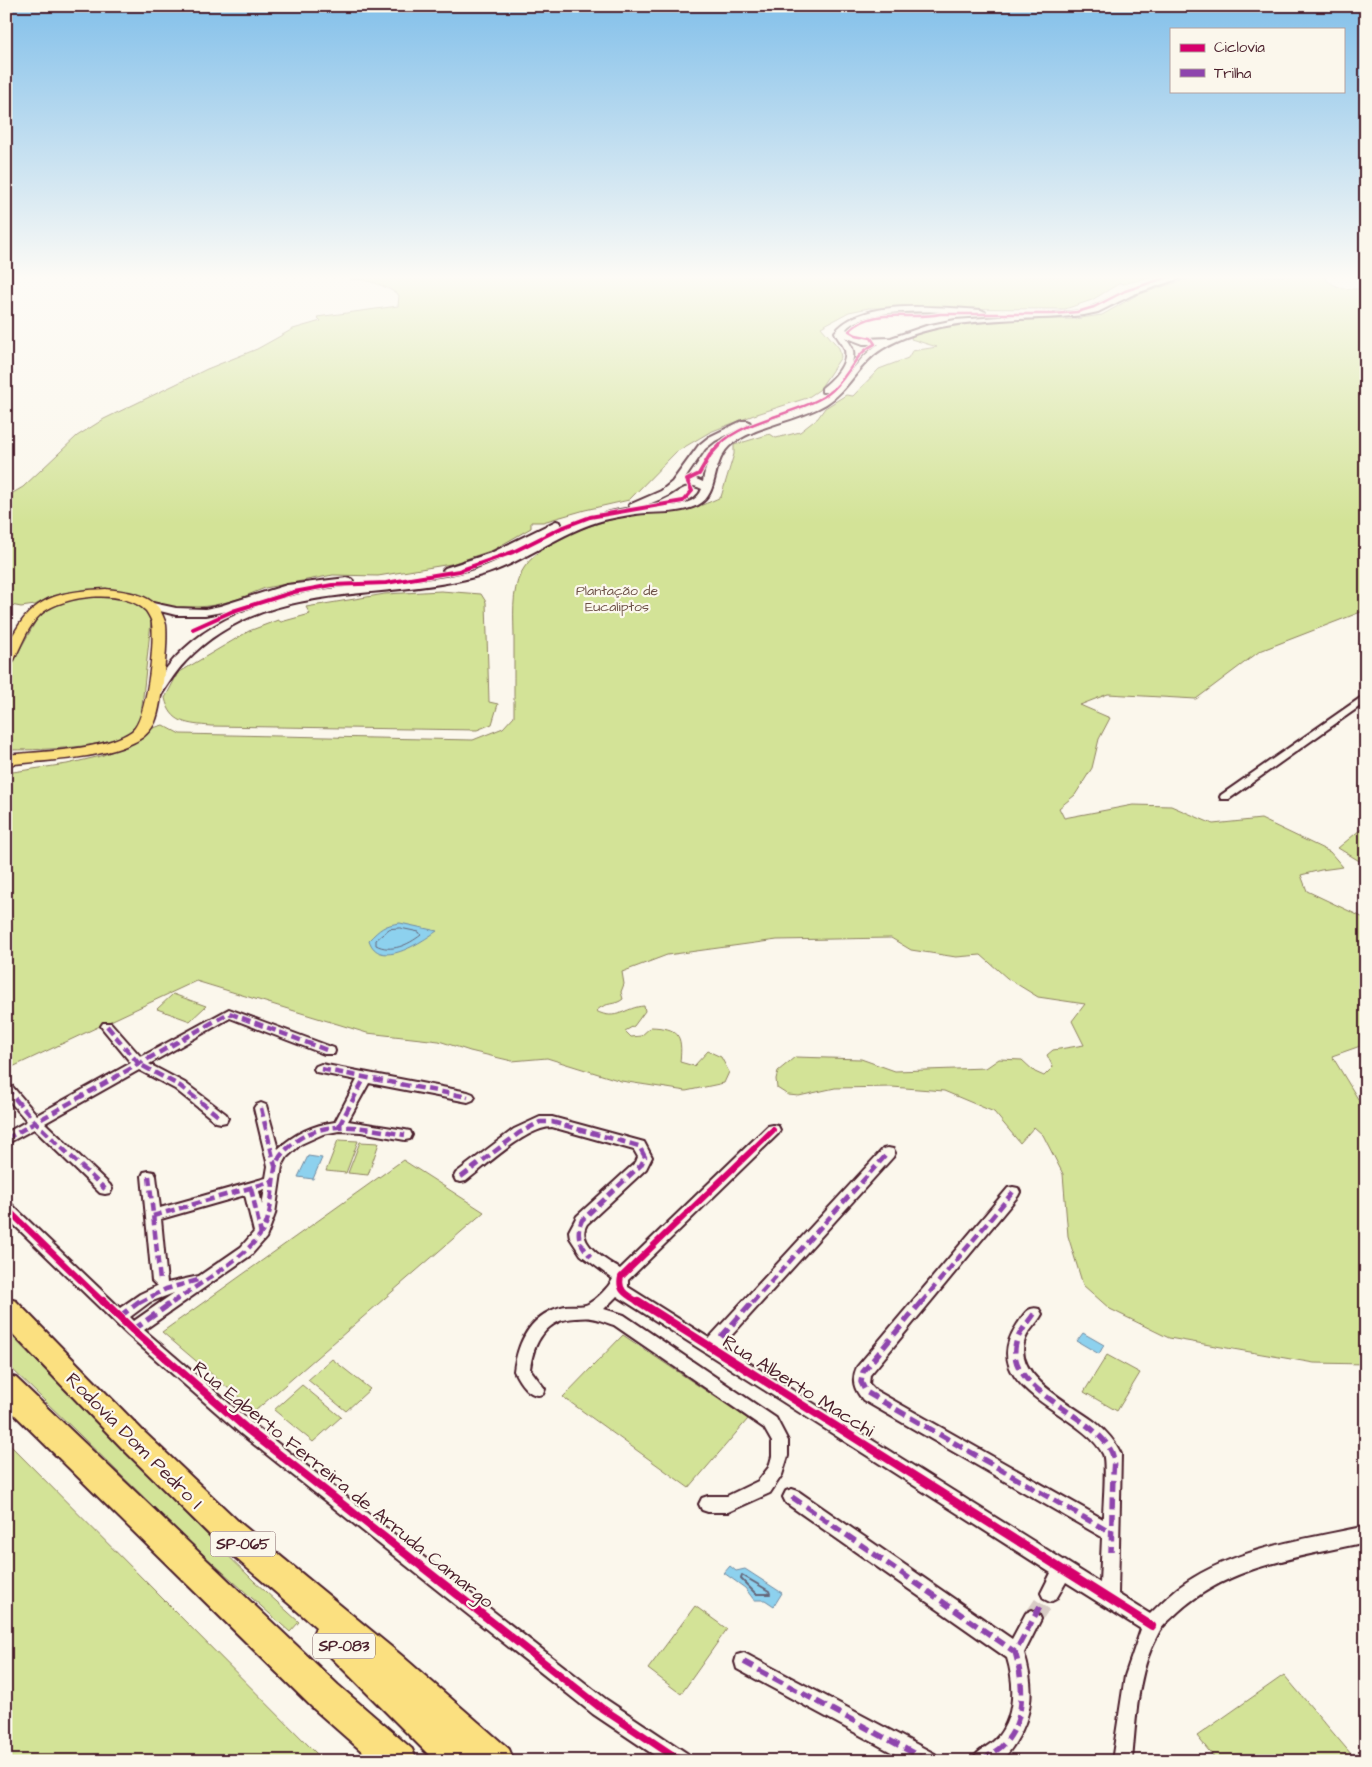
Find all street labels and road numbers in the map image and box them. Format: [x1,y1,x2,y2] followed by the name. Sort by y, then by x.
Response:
[717,1329,880,1444] street label: Rua Alberto Macchi
[186,1355,500,1616] street label: Rua Egberto Ferreira de Arruda Camargo
[59,1367,208,1516] street label: Rodovia Dom Pedro I
[210,1532,276,1556] road number: SP-065
[313,1634,375,1658] road number: SP-083

